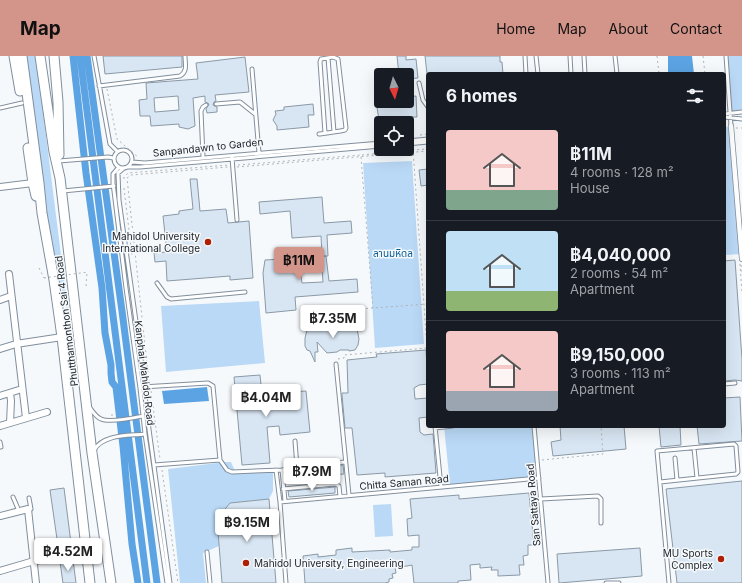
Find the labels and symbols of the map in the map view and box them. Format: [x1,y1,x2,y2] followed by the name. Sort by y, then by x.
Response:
[374,68,414,108] north arrow
[152,135,264,159] street label: Sanpandawn to Garden
[103,230,200,254] place label: Mahidol University International College
[203,237,213,247] marker: Mahidol University International College
[275,247,323,281] pin: ฿11M
[373,247,413,259] park label: ลานมหิดล
[52,255,80,387] street label: Phutthamonthon Sai 4 Road
[300,305,366,339] pin: ฿7.35M
[133,320,157,426] street label: Kanphai Mahidol Road
[233,384,299,418] pin: ฿4.04M
[284,458,340,492] pin: ฿7.9M
[523,463,543,547] street label: San Sattaya Road
[359,472,449,492] street label: Chitta Saman Road
[214,509,280,543] pin: ฿9.15M
[35,538,101,572] pin: ฿4.52M
[663,547,714,571] place label: MU Sports Complex
[716,554,726,564] marker: MU Sports Complex
[254,557,404,569] place label: Mahidol University, Engineering
[241,558,251,568] marker: Mahidol University, Engineering

